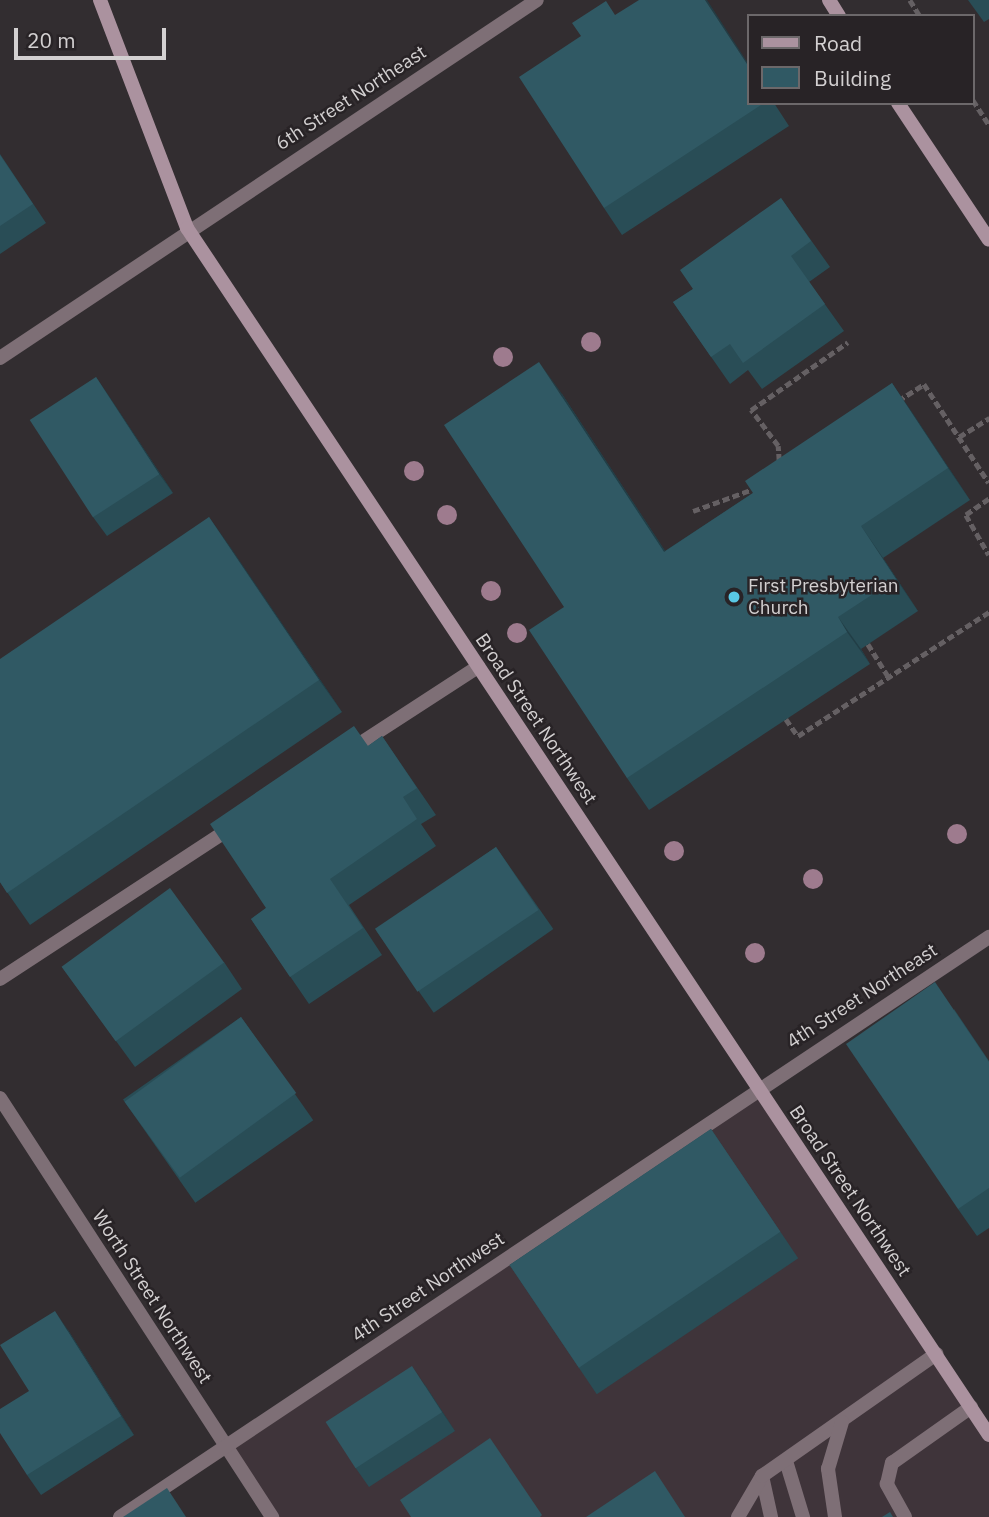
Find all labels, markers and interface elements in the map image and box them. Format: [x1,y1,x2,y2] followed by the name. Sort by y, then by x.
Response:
[18,14,170,58] scale bar
[748,14,975,105] legend
[27,26,76,54] text: 20 m
[814,29,862,57] text: Road
[271,41,431,155] street label: 6th Street Northeast
[814,64,891,92] text: Building
[748,575,899,619] place label: First Presbyterian Church
[726,589,742,605] marker: First Presbyterian Church
[470,629,602,809] street label: Broad Street Northwest
[782,939,942,1053] street label: 4th Street Northeast
[784,1101,916,1281] street label: Broad Street Northwest
[87,1206,217,1388] street label: Worth Street Northwest
[347,1227,509,1347] street label: 4th Street Northwest

